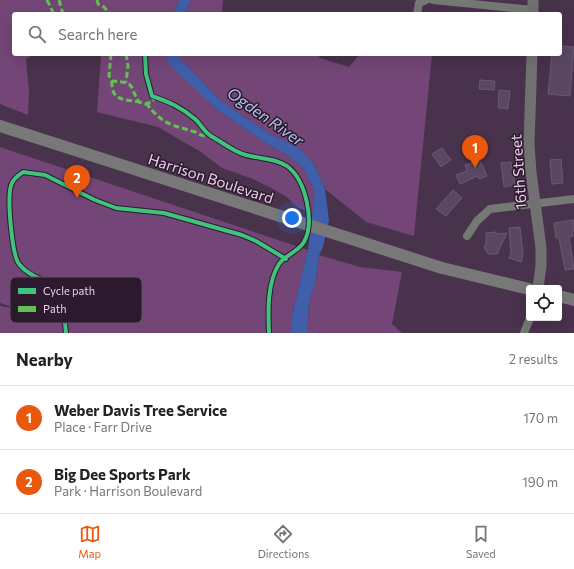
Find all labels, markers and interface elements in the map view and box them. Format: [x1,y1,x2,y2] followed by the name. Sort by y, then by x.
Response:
[12,12,562,56] search box
[26,23,48,45] icon: search
[58,25,137,43] text: Search here
[224,83,308,150] water label: Ogden River
[506,134,530,210] street label: 16th Street
[462,135,488,168] pin: 1
[146,149,276,207] street label: Harrison Boulevard
[64,165,90,198] pin: 2
[282,208,302,228] your location
[10,277,142,323] legend
[43,284,95,297] text: Cycle path
[526,285,562,321] map controls
[526,285,562,321] button: locate
[43,302,66,315] text: Path
[16,349,73,370] text: Nearby
[509,351,558,367] text: 2 results
[54,401,227,419] text: Weber Davis Tree Service
[26,410,32,426] text: 1
[523,410,558,426] text: 170 m
[54,419,152,435] text: Place · Farr Drive
[54,465,191,483] text: Big Dee Sports Park
[25,474,33,490] text: 2
[522,474,558,490] text: 190 m
[54,483,202,499] text: Park · Harrison Boulevard
[78,523,101,560] tab: Map
[258,523,309,560] tab: Directions
[466,523,496,560] tab: Saved

